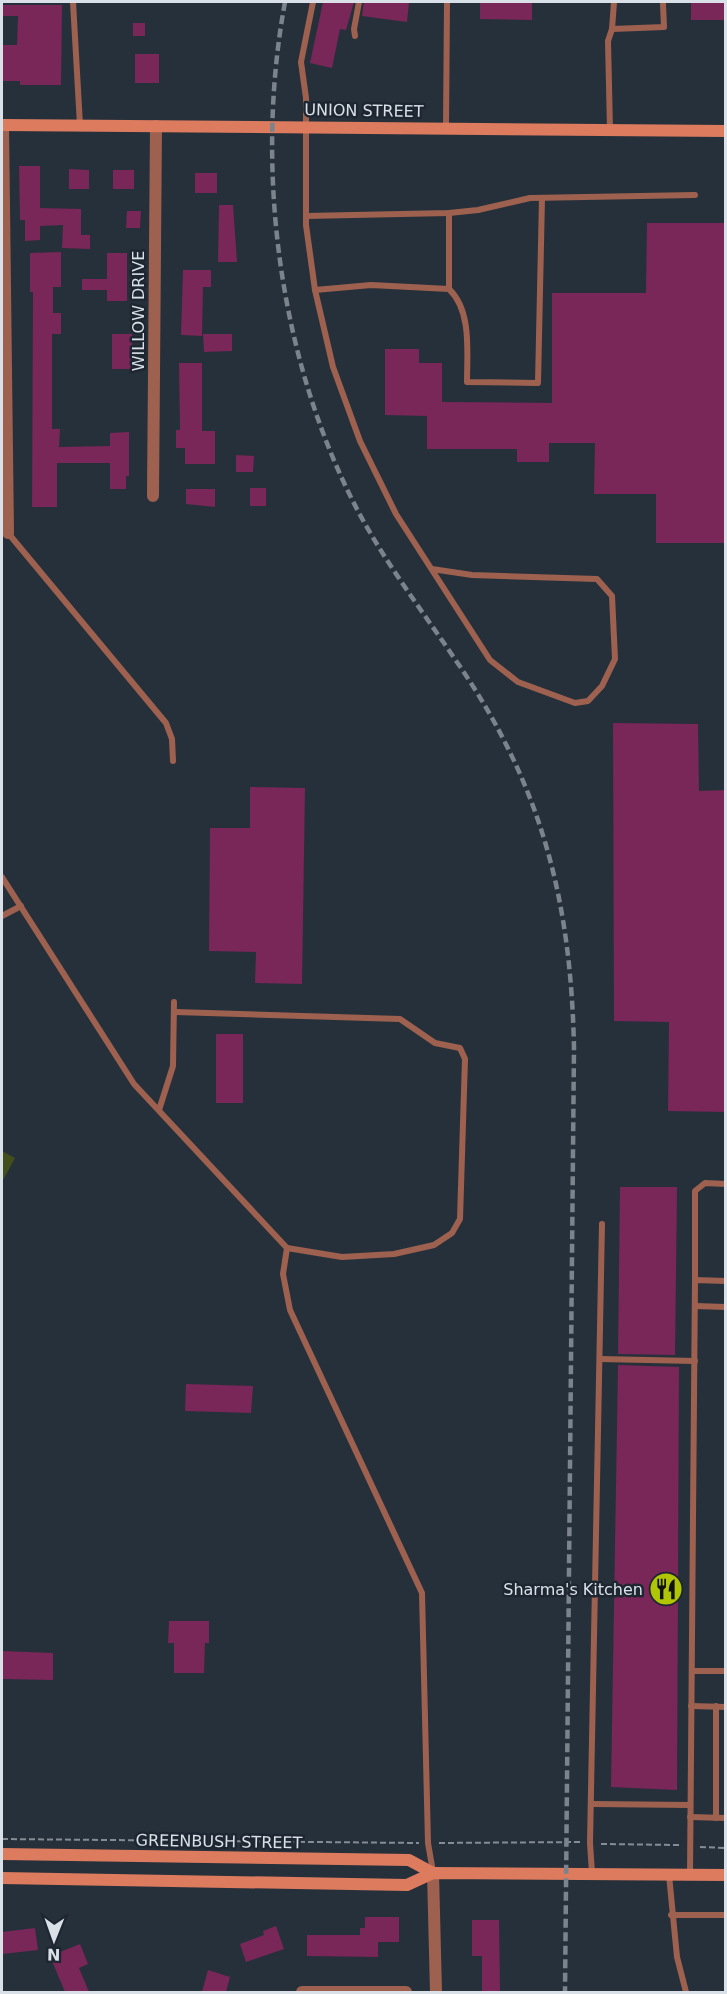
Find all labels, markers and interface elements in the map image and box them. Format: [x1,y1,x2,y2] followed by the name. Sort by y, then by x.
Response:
[304,100,424,121] street label: UNION STREET
[129,251,148,371] street label: WILLOW DRIVE
[648,1571,684,1607] restaurant icon: Sharma's Kitchen
[503,1580,643,1599] place label: Sharma's Kitchen
[135,1831,303,1852] street label: GREENBUSH STREET
[24,1910,84,1970] north arrow
[47,1945,61,1964] text: N

